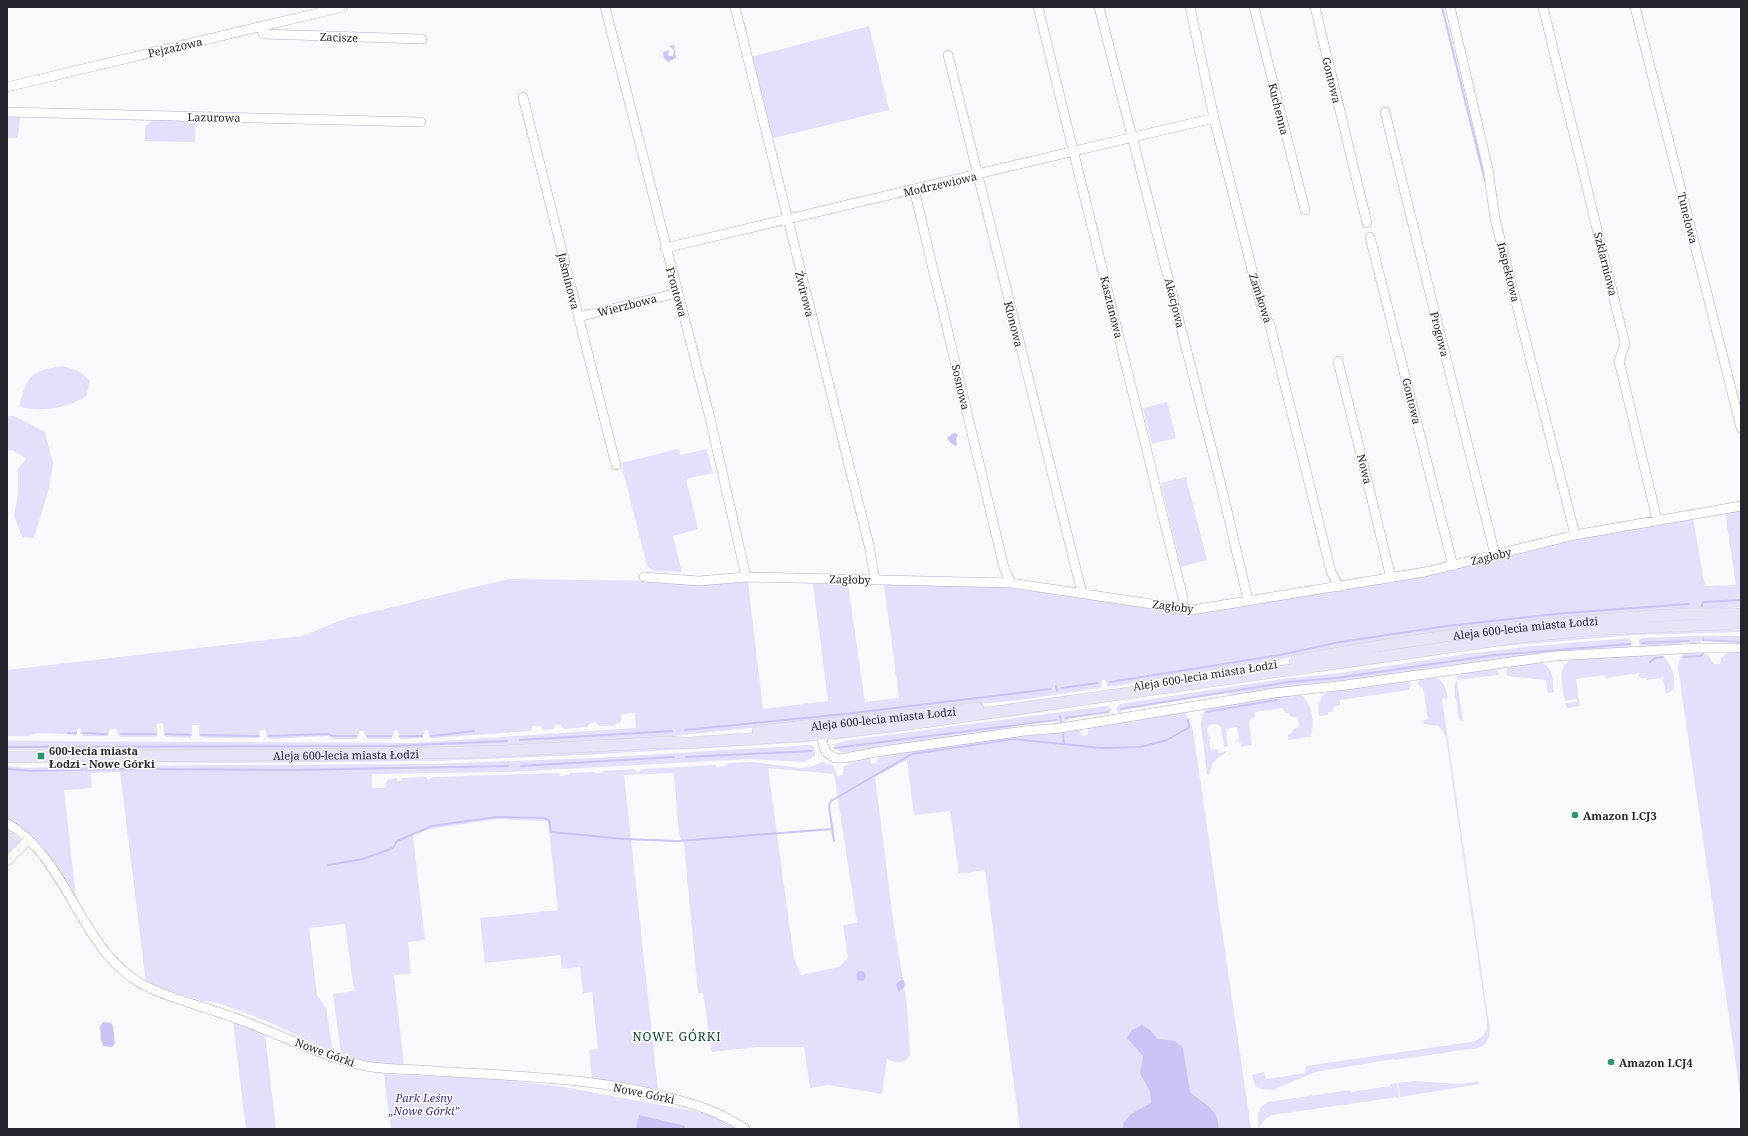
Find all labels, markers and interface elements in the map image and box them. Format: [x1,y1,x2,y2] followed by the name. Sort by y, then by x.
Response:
[320,29,358,45] street label: Zacisze
[146,33,204,61] street label: Pejzażowa
[1319,55,1345,105] street label: Gontowa
[1265,81,1293,137] street label: Kuchenna
[187,109,241,125] street label: Lazurowa
[902,168,978,200] street label: Modrzewiowa
[1674,191,1702,245] street label: Tunelowa
[1591,230,1621,298] street label: Szklarniowa
[1494,241,1524,303] street label: Inspektowa
[554,250,583,311] street label: Jaśminowa
[663,265,691,319] street label: Frontowa
[792,270,818,318] street label: Żwirowa
[1246,271,1276,325] street label: Zamkowa
[1097,274,1127,340] street label: Kasztanowa
[1162,276,1188,330] street label: Akacjowa
[596,290,658,320] street label: Wierzbowa
[1001,300,1027,348] street label: Klonowa
[1427,310,1453,358] street label: Progowa
[948,363,974,411] street label: Sosnowa
[1399,376,1425,426] street label: Gontowa
[1354,452,1376,486] street label: Nowa
[1469,544,1514,568] street label: Zagłoby
[829,571,872,587] street label: Zagłoby
[1152,596,1195,616] street label: Zagłoby
[1452,612,1599,643] street label: Aleja 600-lecia miasta Łodzi
[1132,656,1279,694] street label: Aleja 600-lecia miasta Łodzi
[810,703,957,733] street label: Aleja 600-lecia miasta Łodzi
[49,743,155,771] place label: 600-lecia miasta Łodzi - Nowe Górki
[273,746,420,762] street label: Aleja 600-lecia miasta Łodzi
[36,751,46,761] marker: 600-lecia miasta Łodzi - Nowe Górki
[1583,808,1657,823] place label: Amazon LCJ3
[1570,810,1580,820] marker: Amazon LCJ3
[632,1028,722,1045] district label: NOWE GÓRKI
[293,1034,357,1070] street label: Nowe Górki
[1619,1055,1693,1070] place label: Amazon LCJ4
[1606,1057,1616,1067] marker: Amazon LCJ4
[612,1079,676,1107] street label: Nowe Górki
[388,1090,460,1118] park label: Park Leśny „Nowe Górki”

